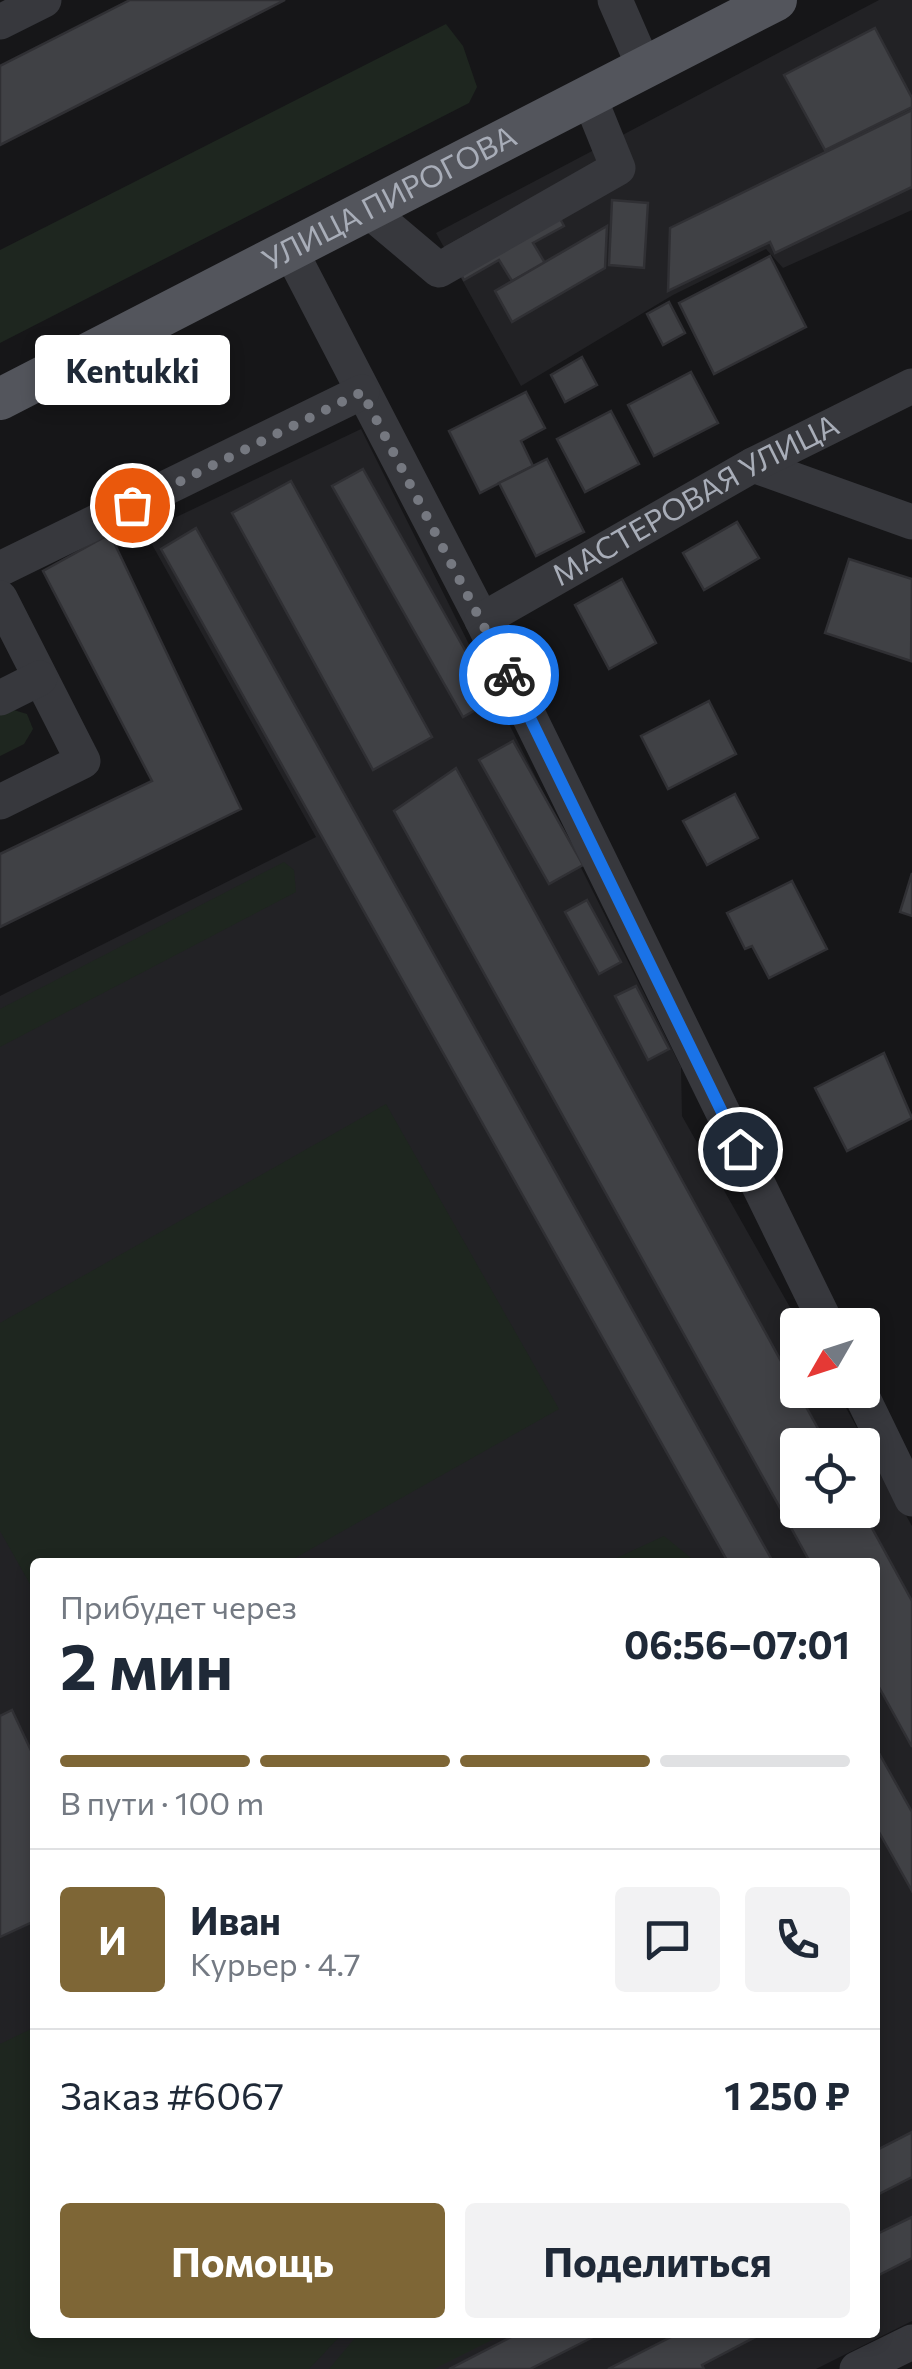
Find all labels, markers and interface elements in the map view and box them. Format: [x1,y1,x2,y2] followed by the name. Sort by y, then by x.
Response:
[255,116,522,277] street label: УЛИЦА ПИРОГОВА
[34,335,230,405] callout: Kentukki
[66,350,199,390] text: Kentukki
[545,405,844,592] street label: МАСТЕРОВАЯ УЛИЦА
[90,463,175,548] pin
[105,478,160,533] icon: bag
[459,625,559,725] courier
[482,648,537,703] icon: bike
[698,1107,783,1192] pin
[713,1122,768,1177] icon: home
[780,1308,880,1408] north arrow
[780,1308,880,1528] map controls
[780,1428,880,1528] button: locate
[60,1586,297,1626] text: Прибудет через
[624,1620,850,1667] text: 06:56–07:01
[60,1624,233,1703] text: 2 мин
[60,1782,264,1822] text: В пути · 100 m
[615,1887,720,1992] button: chat
[745,1887,850,1992] button: phone
[190,1896,281,1943] text: Иван
[98,1916,127,1963] text: И
[190,1943,361,1983] text: Курьер · 4.7
[60,2071,284,2118] text: Заказ #6067
[724,2071,850,2118] text: 1 250 ₽
[60,2203,445,2318] button: Помощь
[465,2203,850,2318] button: Поделиться

